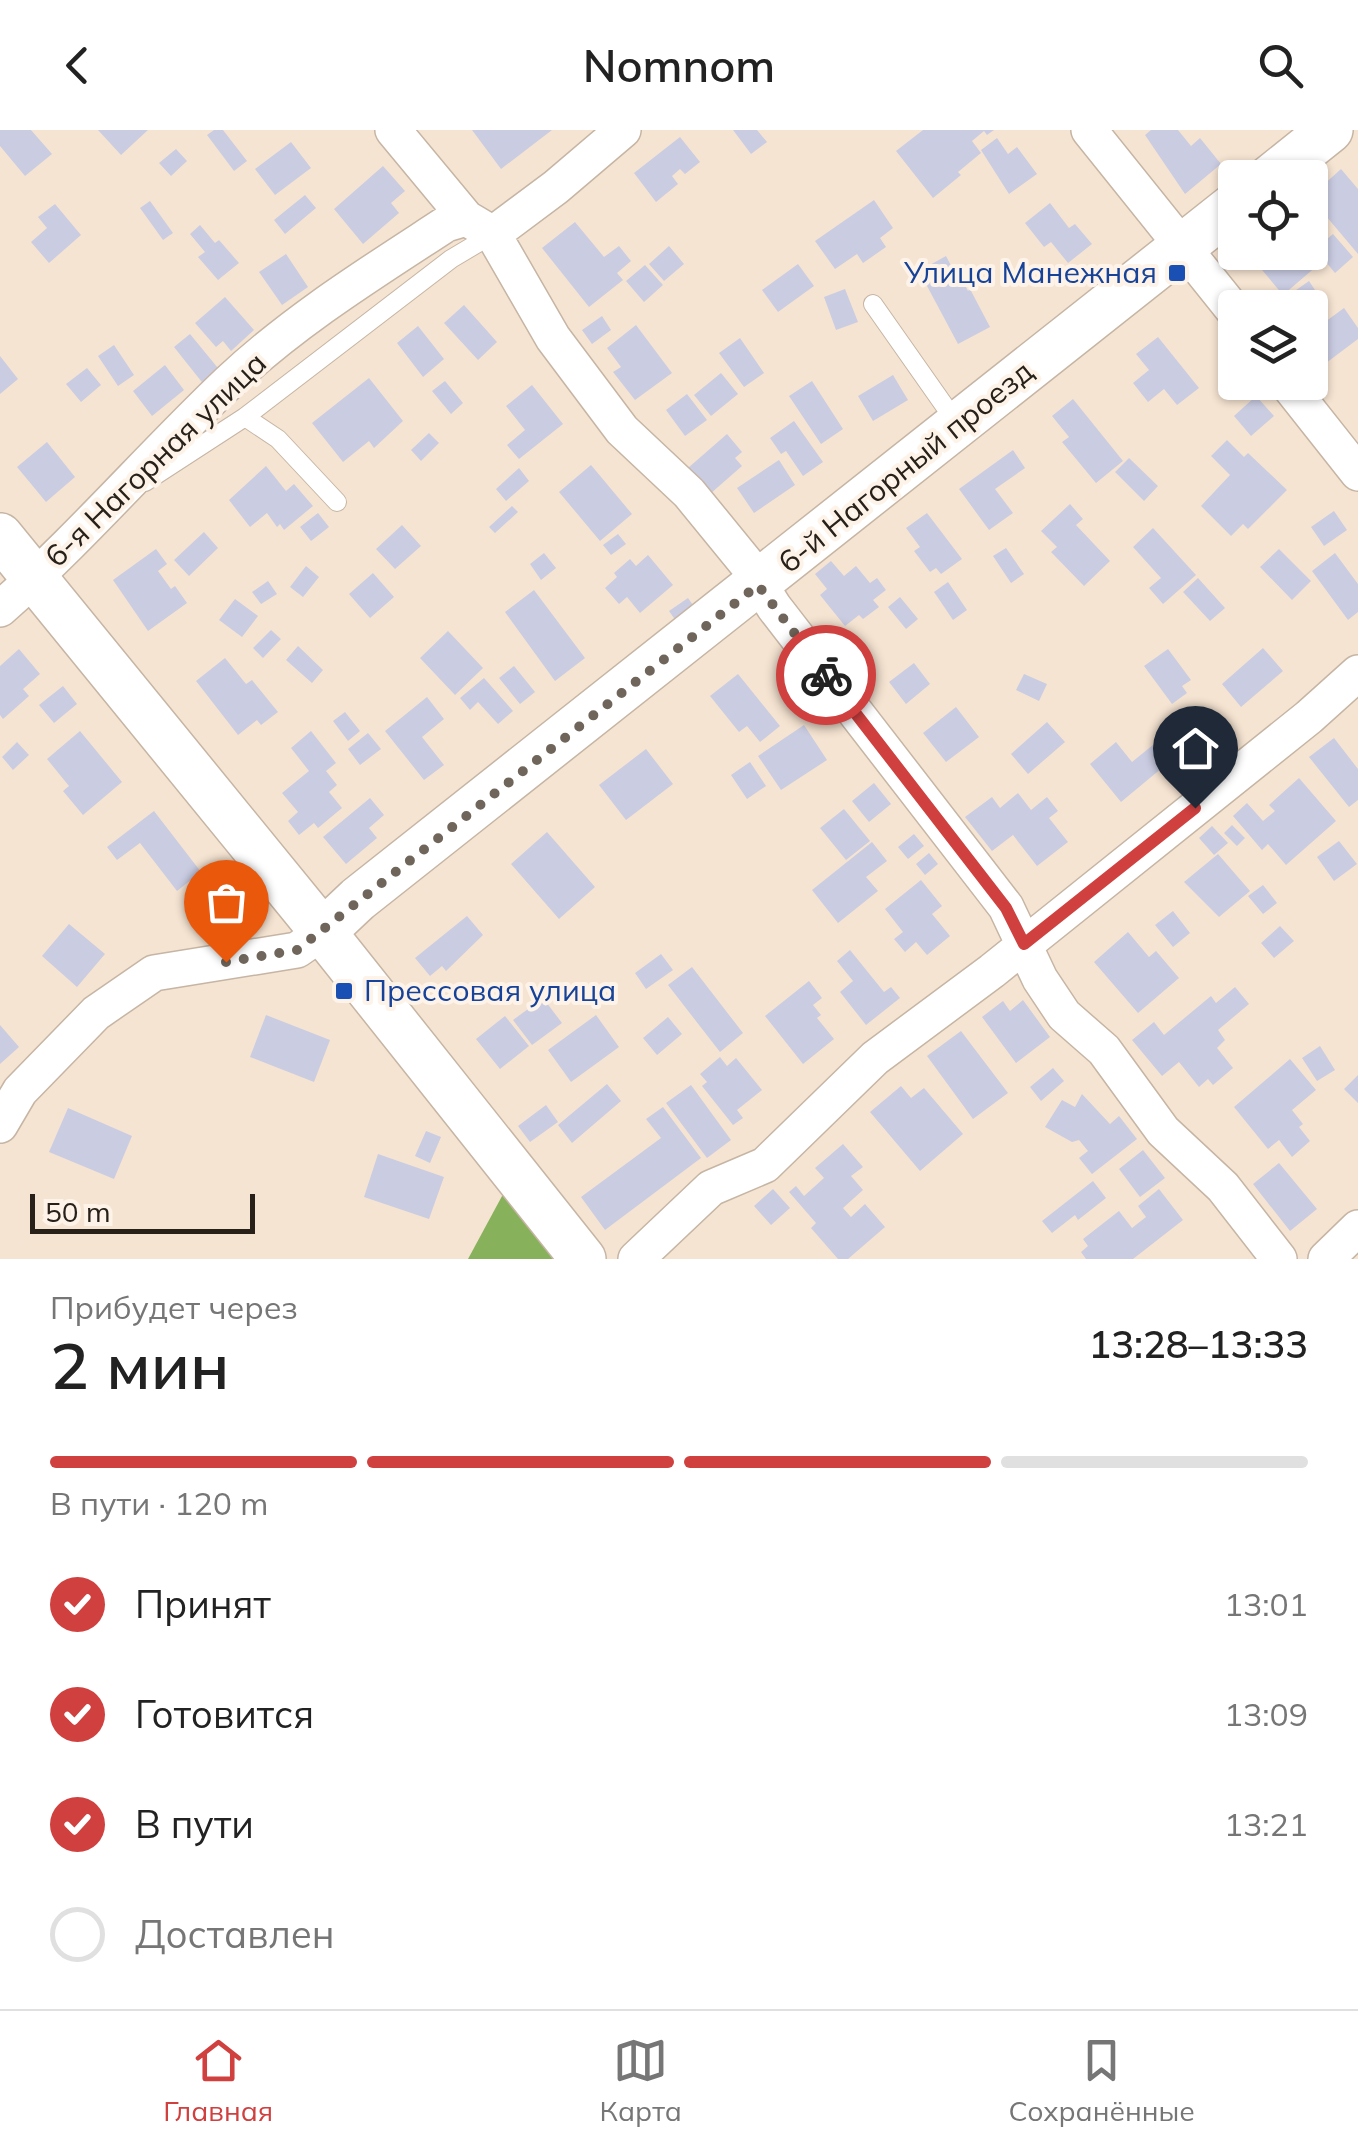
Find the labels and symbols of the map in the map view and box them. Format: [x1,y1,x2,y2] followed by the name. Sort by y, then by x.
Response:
[903,253,1157,291] place label: Улица Манежная
[1166,262,1188,284] marker: Улица Манежная
[37,344,274,575] street label: 6-я Нагорная улица
[770,352,1040,581] street label: 6-й Нагорный проезд
[776,625,876,725] courier
[1153,706,1238,809] pin
[184,860,269,963] pin
[364,971,616,1009] place label: Прессовая улица
[333,980,355,1002] marker: Прессовая улица
[30,1189,255,1234] scale bar

